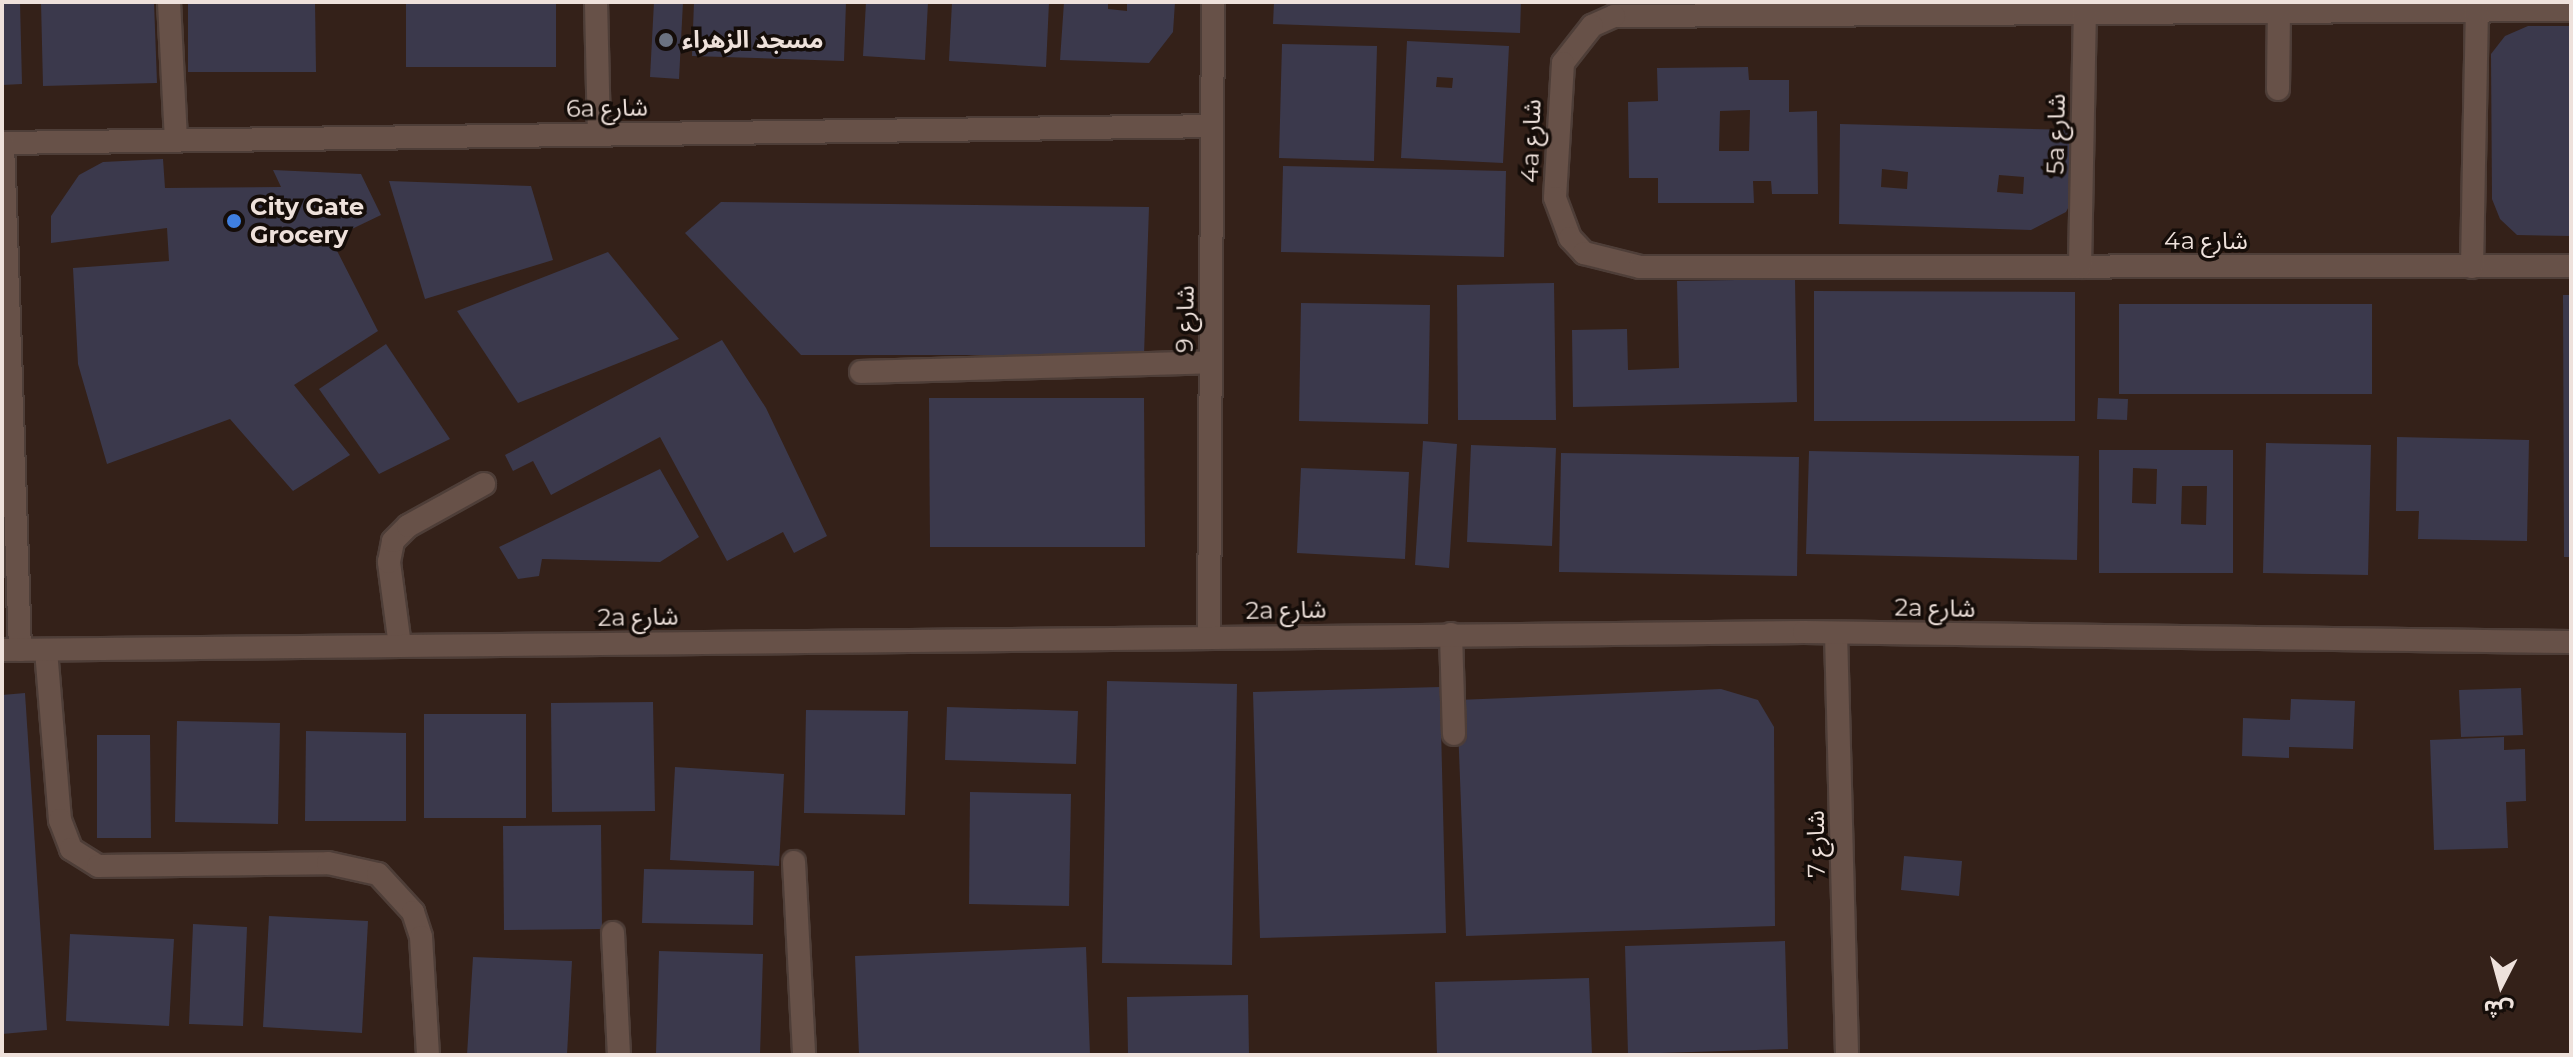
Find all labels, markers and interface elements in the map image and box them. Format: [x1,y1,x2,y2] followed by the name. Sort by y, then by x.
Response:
[682,26,824,54] place label: مسجد الزهراء
[657,31,675,49] marker: مسجد الزهراء
[566,93,648,123] street label: 6a شارع
[2041,93,2071,175] street label: 5a شارع
[1515,99,1547,183] street label: 4a شارع
[250,193,364,249] place label: City Gate Grocery
[225,212,243,230] marker: City Gate Grocery
[2164,227,2248,255] street label: 4a شارع
[1170,285,1200,353] street label: شارع 9
[1894,593,1976,623] street label: 2a شارع
[1245,595,1327,625] street label: 2a شارع
[597,602,679,632] street label: 2a شارع
[1801,810,1831,878] street label: شارع 7
[2461,945,2541,1025] north arrow
[2482,994,2515,1024] text: ش

